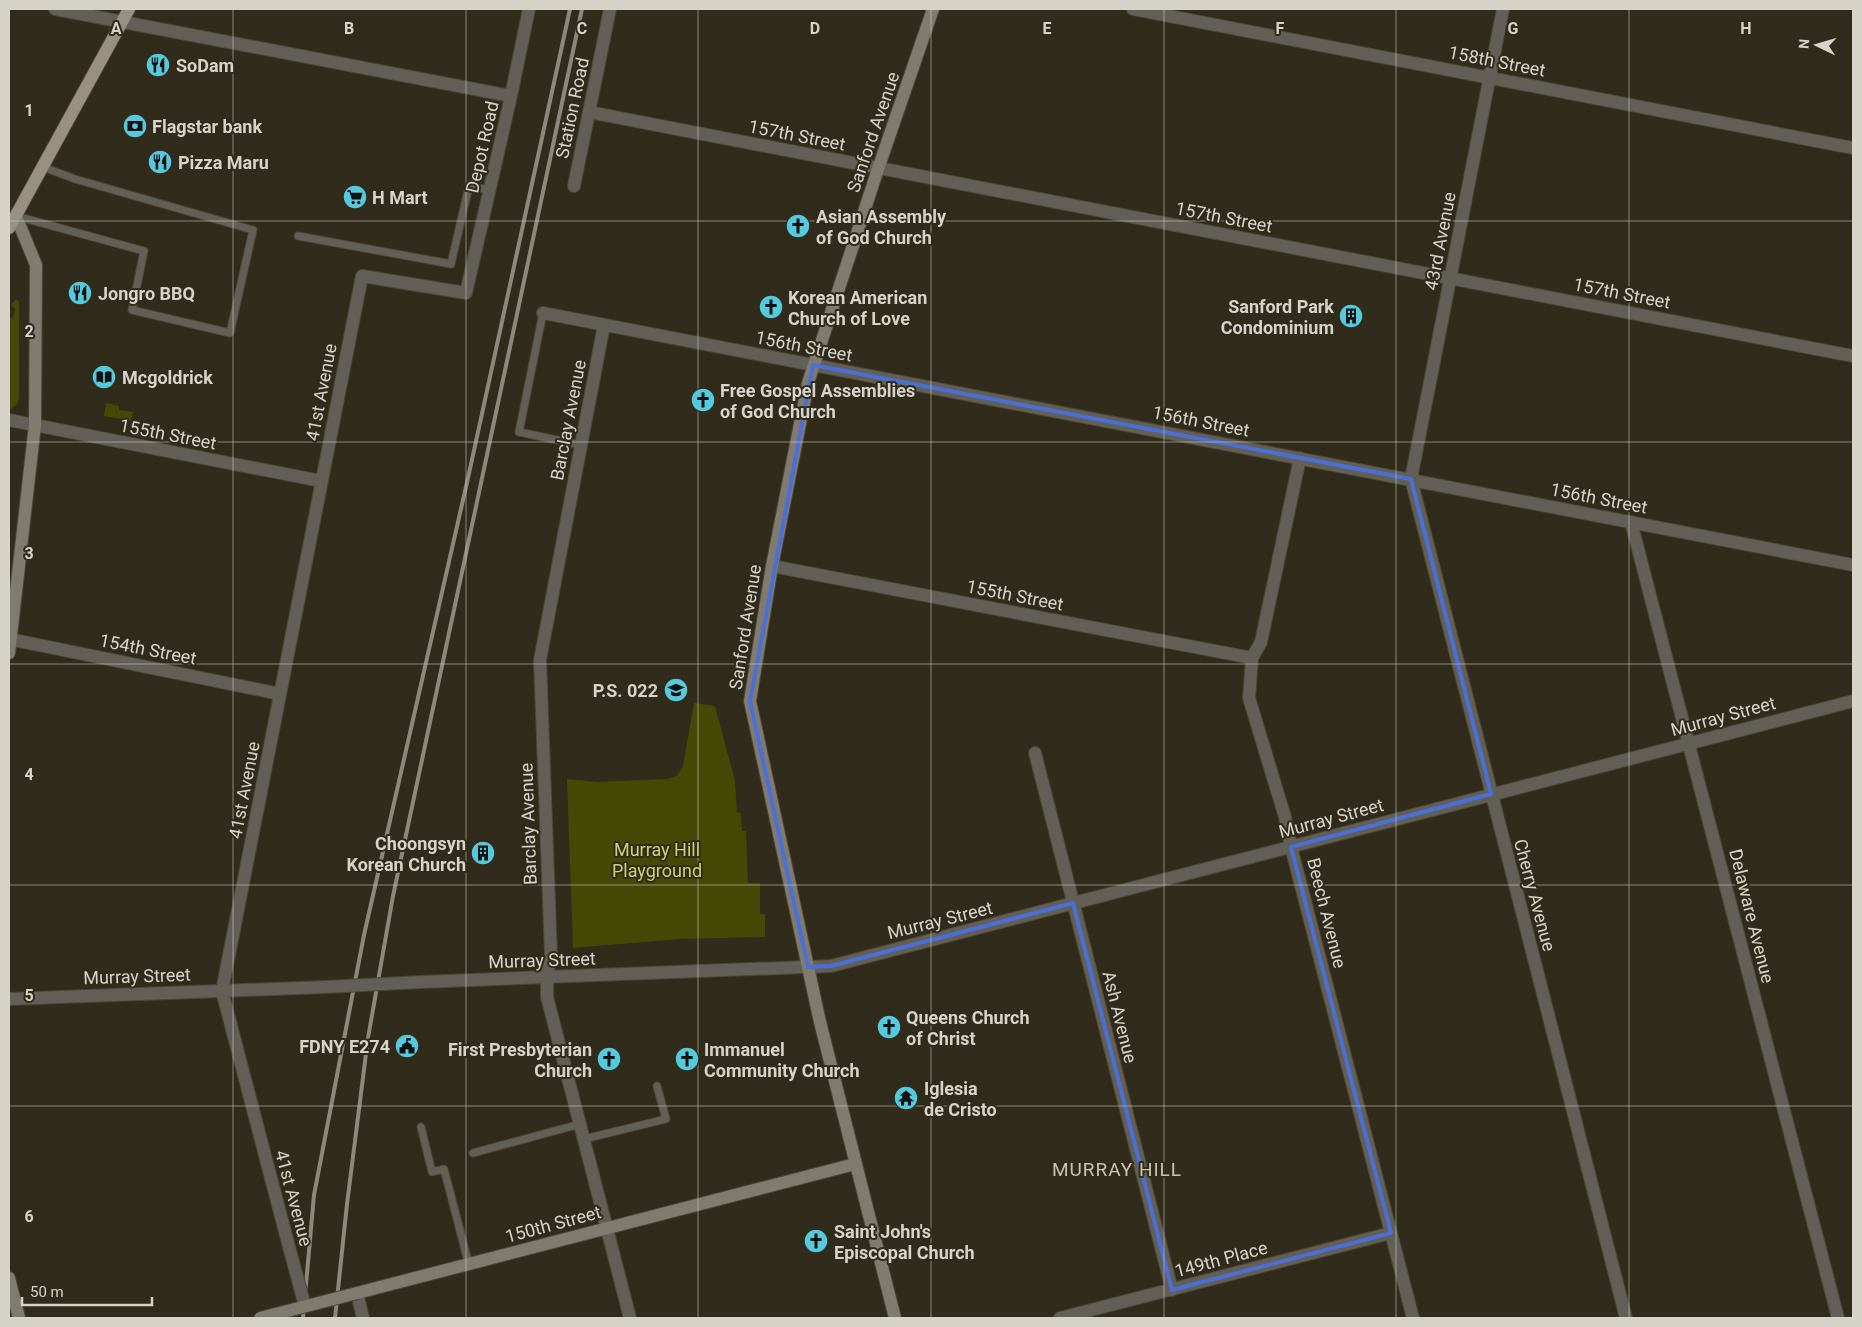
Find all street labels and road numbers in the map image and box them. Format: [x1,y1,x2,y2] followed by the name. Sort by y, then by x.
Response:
[1447,41,1547,81] street label: 158th Street
[551,56,593,160] street label: Station Road
[843,69,903,195] street label: Sanford Avenue
[461,99,503,195] street label: Depot Road
[747,115,847,155] street label: 157th Street
[1420,190,1460,292] street label: 43rd Avenue
[1174,197,1274,237] street label: 157th Street
[1572,273,1672,313] street label: 157th Street
[754,326,854,366] street label: 156th Street
[301,342,341,442] street label: 41st Avenue
[546,358,590,482] street label: Barclay Avenue
[1151,401,1251,441] street label: 156th Street
[118,414,218,454] street label: 155th Street
[1549,478,1649,518] street label: 156th Street
[725,563,765,691] street label: Sanford Avenue
[965,575,1065,615] street label: 155th Street
[98,629,198,669] street label: 154th Street
[1668,692,1778,740] street label: Murray Street
[224,740,264,840] street label: 41st Avenue
[515,763,541,885] street label: Barclay Avenue
[1276,794,1386,842] street label: Murray Street
[1510,837,1560,953] street label: Cherry Avenue
[1725,847,1779,985] street label: Delaware Avenue
[1303,856,1351,970] street label: Beech Avenue
[885,897,995,943] street label: Murray Street
[488,948,596,972] street label: Murray Street
[83,964,191,988] street label: Murray Street
[1098,969,1142,1065] street label: Ash Avenue
[271,1148,317,1248] street label: 41st Avenue
[503,1201,603,1247] street label: 150th Street
[1172,1237,1270,1281] street label: 149th Place

